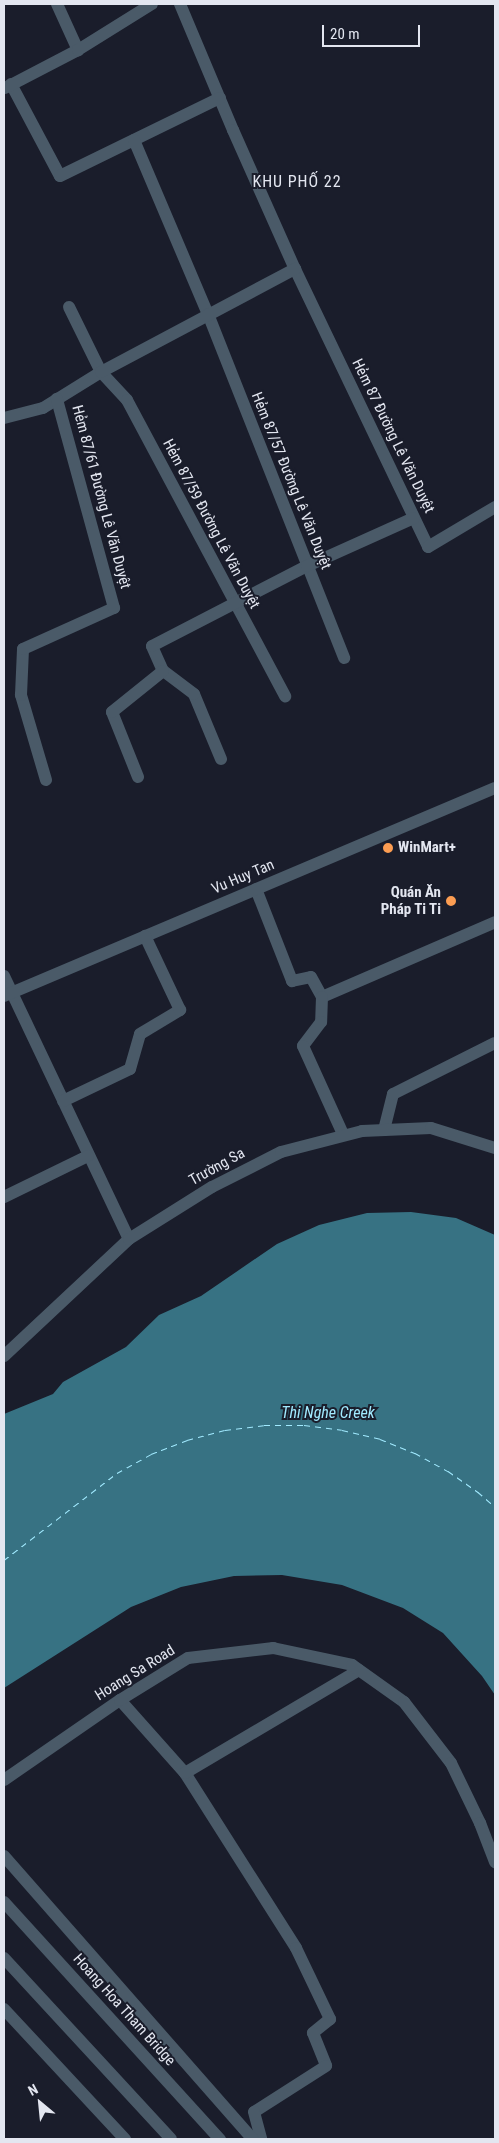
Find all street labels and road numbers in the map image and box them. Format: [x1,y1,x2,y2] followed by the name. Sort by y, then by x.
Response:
[348,356,438,516] street label: Hẻm 87 Đường Lê Văn Duyệt
[247,390,335,572] street label: Hẻm 87/57 Đường Lê Văn Duyệt
[68,403,134,591] street label: Hẻm 87/61 Đường Lê Văn Duyệt
[159,436,263,612] street label: Hẻm 87/59 Đường Lê Văn Duyệt
[209,856,277,898] street label: Vu Huy Tan
[186,1144,248,1190] street label: Trường Sa
[92,1641,178,1705] street label: Hoang Sa Road
[69,1950,179,2070] street label: Hoang Hoa Tham Bridge

